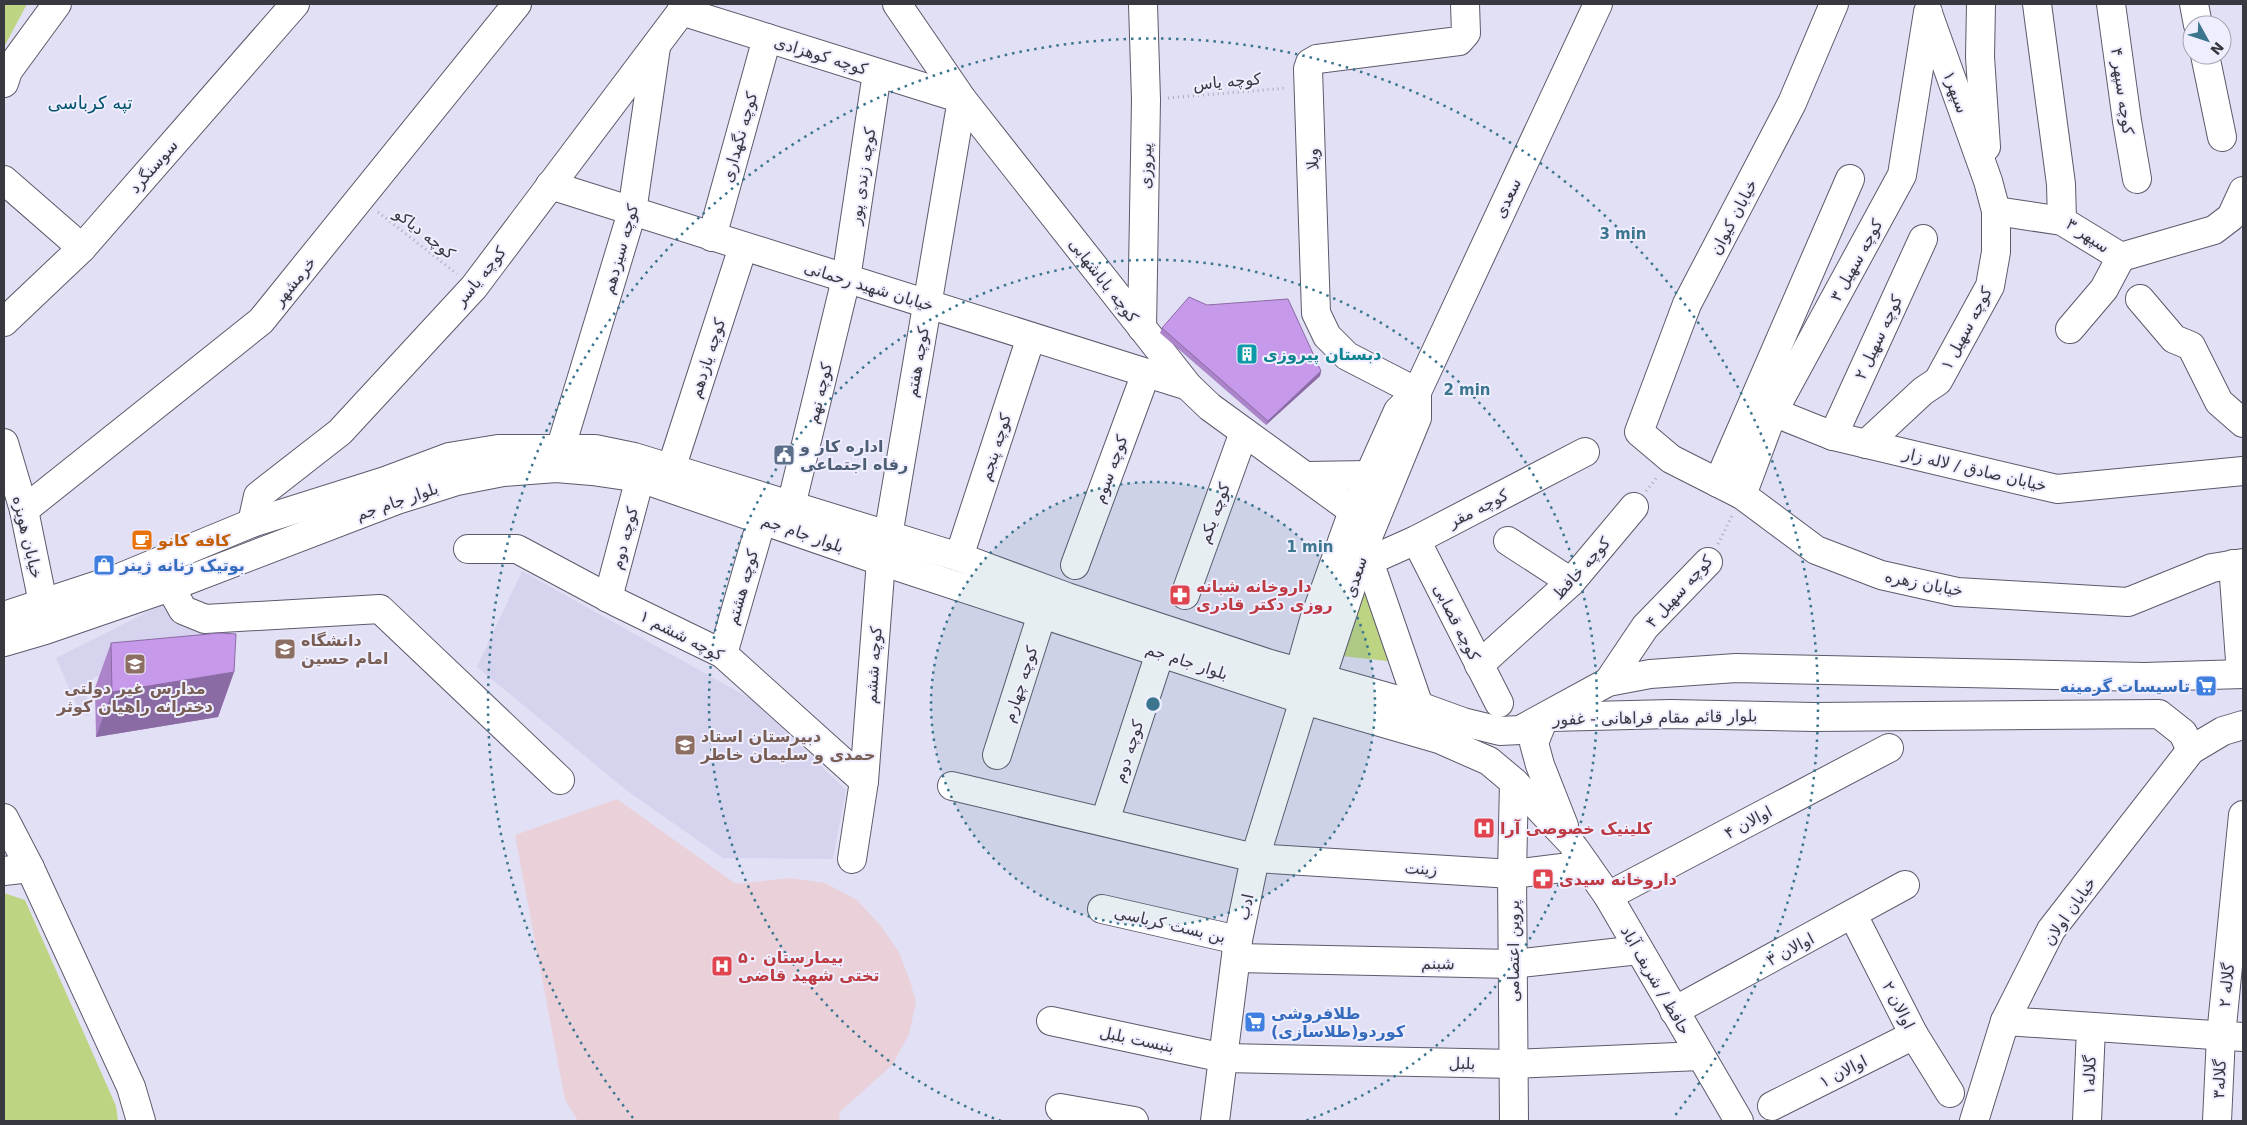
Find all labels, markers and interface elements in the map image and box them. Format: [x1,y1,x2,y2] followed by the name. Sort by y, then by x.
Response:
[2182,15,2232,65] north arrow
[772,32,870,80] street label: کوچه کوهزادی
[2207,39,2227,58] text: N
[2106,46,2138,136] street label: کوچه سپهر ۴
[1192,69,1262,95] street label: کوچه یاس
[1938,69,1972,116] street label: سپهر۱
[718,89,763,185] street label: کوچه نگهداری
[48,92,132,114] district label: تپه کرباسی
[845,126,881,227] street label: کوچه زندی پور
[125,136,183,198] street label: سوسنگرد
[1136,143,1156,189] street label: پیروزی
[1303,148,1323,170] street label: ویلا
[1490,175,1525,221] street label: سعدی
[1706,176,1762,259] street label: خیابان کیوان
[599,202,643,297] street label: کوچه سیزدهم
[389,203,459,264] street label: کوچه دیاکو
[2062,214,2113,258] street label: سپهر ۳
[1826,216,1888,305] street label: کوچه سهیل ۳
[1599,225,1647,243] text: 3 min
[1064,234,1143,327] street label: کوچه باباشهابی
[450,242,511,311] street label: کوچه یاسر
[268,253,321,311] street label: خرمشهر
[802,258,936,316] street label: خیابان شهید رحمانی
[1937,283,1997,373] street label: کوچه سهیل ۱
[1851,292,1907,383] street label: کوچه سهیل ۲
[686,316,730,401] street label: کوچه یازدهم
[902,325,934,399] street label: کوچه هفتم
[1235,342,1259,366] building icon: دبستان پیروزی
[1263,345,1382,365] place label: دبستان پیروزی
[803,360,837,426] street label: کوچه نهم
[1443,381,1491,399] text: 2 min
[976,411,1016,484] street label: کوچه پنجم
[1089,432,1133,506] street label: کوچه سوم
[799,437,908,474] place label: اداره کار و رفاه اجتماعی
[772,443,796,467] public building icon: اداره کار و رفاه اجتماعی
[1900,443,2049,496] street label: خیابان صادق / لاله زار
[354,479,441,525] street label: بلوار جام جم
[1195,480,1235,547] street label: کوچه یکم
[1444,485,1512,533] street label: کوچه مقر
[8,494,46,580] street label: خیابان هویزه
[607,504,643,572] street label: کوچه دوم
[759,511,846,557] street label: بلوار جام جم
[130,528,154,552] cafe icon: کافه کانو
[157,531,231,550] place label: کافه کانو
[1549,533,1615,604] street label: کوچه حافظ
[1286,538,1334,556] text: 1 min
[723,547,763,627] street label: کوچه هشتم
[1642,551,1718,632] street label: کوچه سهیل ۴
[92,553,116,577] shop icon: بوتیک زنانه ژینر
[1340,554,1371,600] street label: سعدی
[119,556,245,575] place label: بوتیک زنانه ژینر
[1883,567,1965,601] street label: خیابان زهره
[1196,577,1333,614] place label: داروخانه شبانه روزی دکتر قادری
[1428,581,1484,665] street label: کوچه قصابی
[1168,583,1192,607] pharmacy icon: داروخانه شبانه روزی دکتر قادری
[636,606,727,666] street label: کوچه ششم ۱
[861,625,887,705] street label: کوچه ششم
[301,631,388,668] place label: دانشگاه امام حسین
[273,637,297,661] school or university icon: دانشگاه امام حسین
[1143,639,1230,685] street label: بلوار جام جم
[999,643,1043,725] street label: کوچه چهارم
[123,652,147,676] school or university icon: مدارس غیر دولتی دخترانه راهیان کوثر
[2194,674,2218,698] supermarket icon: تاسیسات گرمینه
[2060,677,2190,696] place label: تاسیسات گرمینه
[56,679,213,716] place label: مدارس غیر دولتی دخترانه راهیان کوثر
[1144,695,1162,713] centre of rings
[1551,706,1758,730] street label: بلوار قائم مقام فراهانی - غفور
[1110,717,1148,785] street label: کوچه دوم
[700,727,876,764] place label: دبیرستان استاد حمدی و سلیمان خاطر
[673,733,697,757] school or university icon: دبیرستان استاد حمدی و سلیمان خاطر
[1721,802,1776,844] street label: اوالان ۴
[1472,816,1496,840] hospital icon: کلینیک خصوصی آرا
[1500,818,1653,838] place label: کلینیک خصوصی آرا
[1404,858,1438,880] street label: زینت
[1531,867,1555,891] pharmacy icon: داروخانه سیدی
[1559,870,1677,889] place label: داروخانه سیدی
[2039,874,2101,950] street label: خیابان اولان
[1233,892,1258,922] street label: ادب
[1504,900,1524,1002] street label: پروین اعتصامی
[1112,902,1227,948] street label: بن بست کرباسی
[1616,922,1694,1039] street label: حافظ / شریف آباد
[1763,929,1818,971] street label: اوالان ۳
[738,948,880,985] place label: بیمارستان ۵۰ تختی شهید قاضی
[710,954,734,978] hospital icon: بیمارستان ۵۰ تختی شهید قاضی
[1421,954,1455,973] street label: شبنم
[2215,962,2238,1008] street label: گلاله ۲
[1878,978,1919,1033] street label: اوالان ۲
[1271,1004,1406,1041] place label: طلافروشی کوردو(طلاسازی)
[1243,1010,1267,1034] supermarket icon: طلافروشی کوردو(طلاسازی)
[1098,1022,1176,1057] street label: بنبست بلبل
[1816,1051,1871,1092] street label: اوالان ۱
[1448,1054,1476,1073] street label: بلبل
[2079,1055,2100,1095] street label: گلاله۱
[2209,1059,2230,1099] street label: گلاله۳

